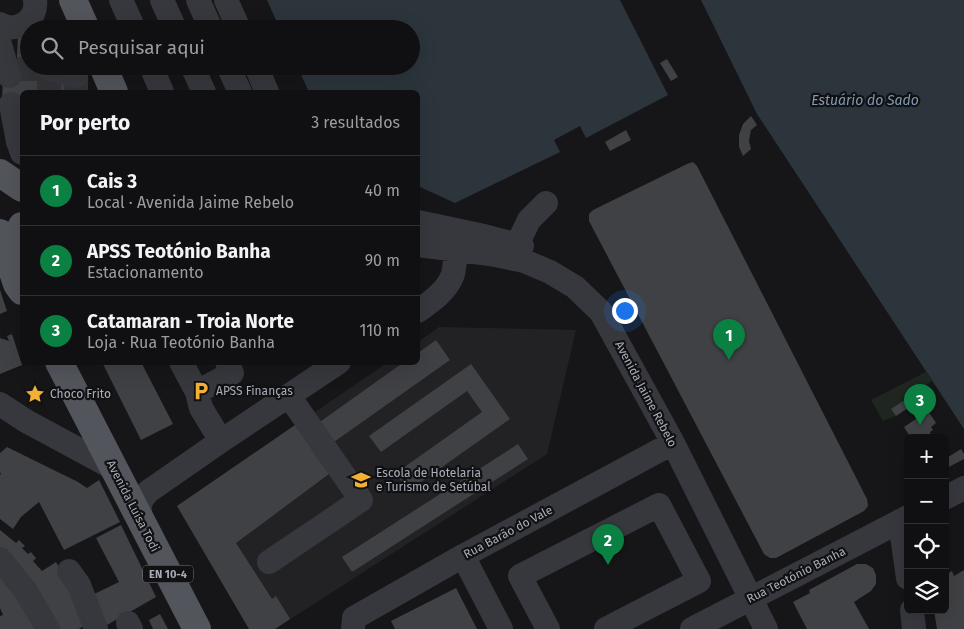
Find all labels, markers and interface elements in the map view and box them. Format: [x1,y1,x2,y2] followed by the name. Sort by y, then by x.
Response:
[20,20,420,75] search box
[38,34,66,62] icon: search
[78,36,205,59] text: Pesquisar aqui
[811,92,919,109] water label: Estuário do Sado
[40,110,130,136] text: Por perto
[311,113,400,132] text: 3 resultados
[87,170,137,193] text: Cais 3
[52,181,60,200] text: 1
[365,181,400,200] text: 40 m
[87,193,294,212] text: Local · Avenida Jaime Rebelo
[87,240,271,263] text: APSS Teotónio Banha
[52,251,60,270] text: 2
[365,251,400,270] text: 90 m
[87,263,204,282] text: Estacionamento
[612,298,638,324] your location
[87,310,294,333] text: Catamaran - Troia Norte
[713,319,745,360] pin: 1
[52,321,60,340] text: 3
[359,321,400,340] text: 110 m
[87,333,275,352] text: Loja · Rua Teotónio Banha
[612,339,680,449] street label: Avenida Jaime Rebelo
[190,380,212,402] parking icon: APSS Finanças
[24,383,46,405] place icon: Choco Frito
[216,384,293,398] place label: APSS Finanças
[904,384,936,425] pin: 3
[50,387,111,401] place label: Choco Frito
[904,434,949,614] map controls
[904,434,949,479] button: +
[104,458,162,554] street label: Avenida Luísa Todi
[376,466,491,494] place label: Escola de Hotelaria e Turismo de Setúbal
[350,469,372,491] school or university icon: Escola de Hotelaria e Turismo de Setúbal
[904,479,949,524] button: −
[461,503,555,561] street label: Rua Barão do Vale
[592,524,624,565] pin: 2
[904,524,949,569] button: locate
[744,544,848,606] street label: Rua Teotónio Banha
[143,566,193,582] road number: EN 10-4
[904,569,949,614] button: layers

